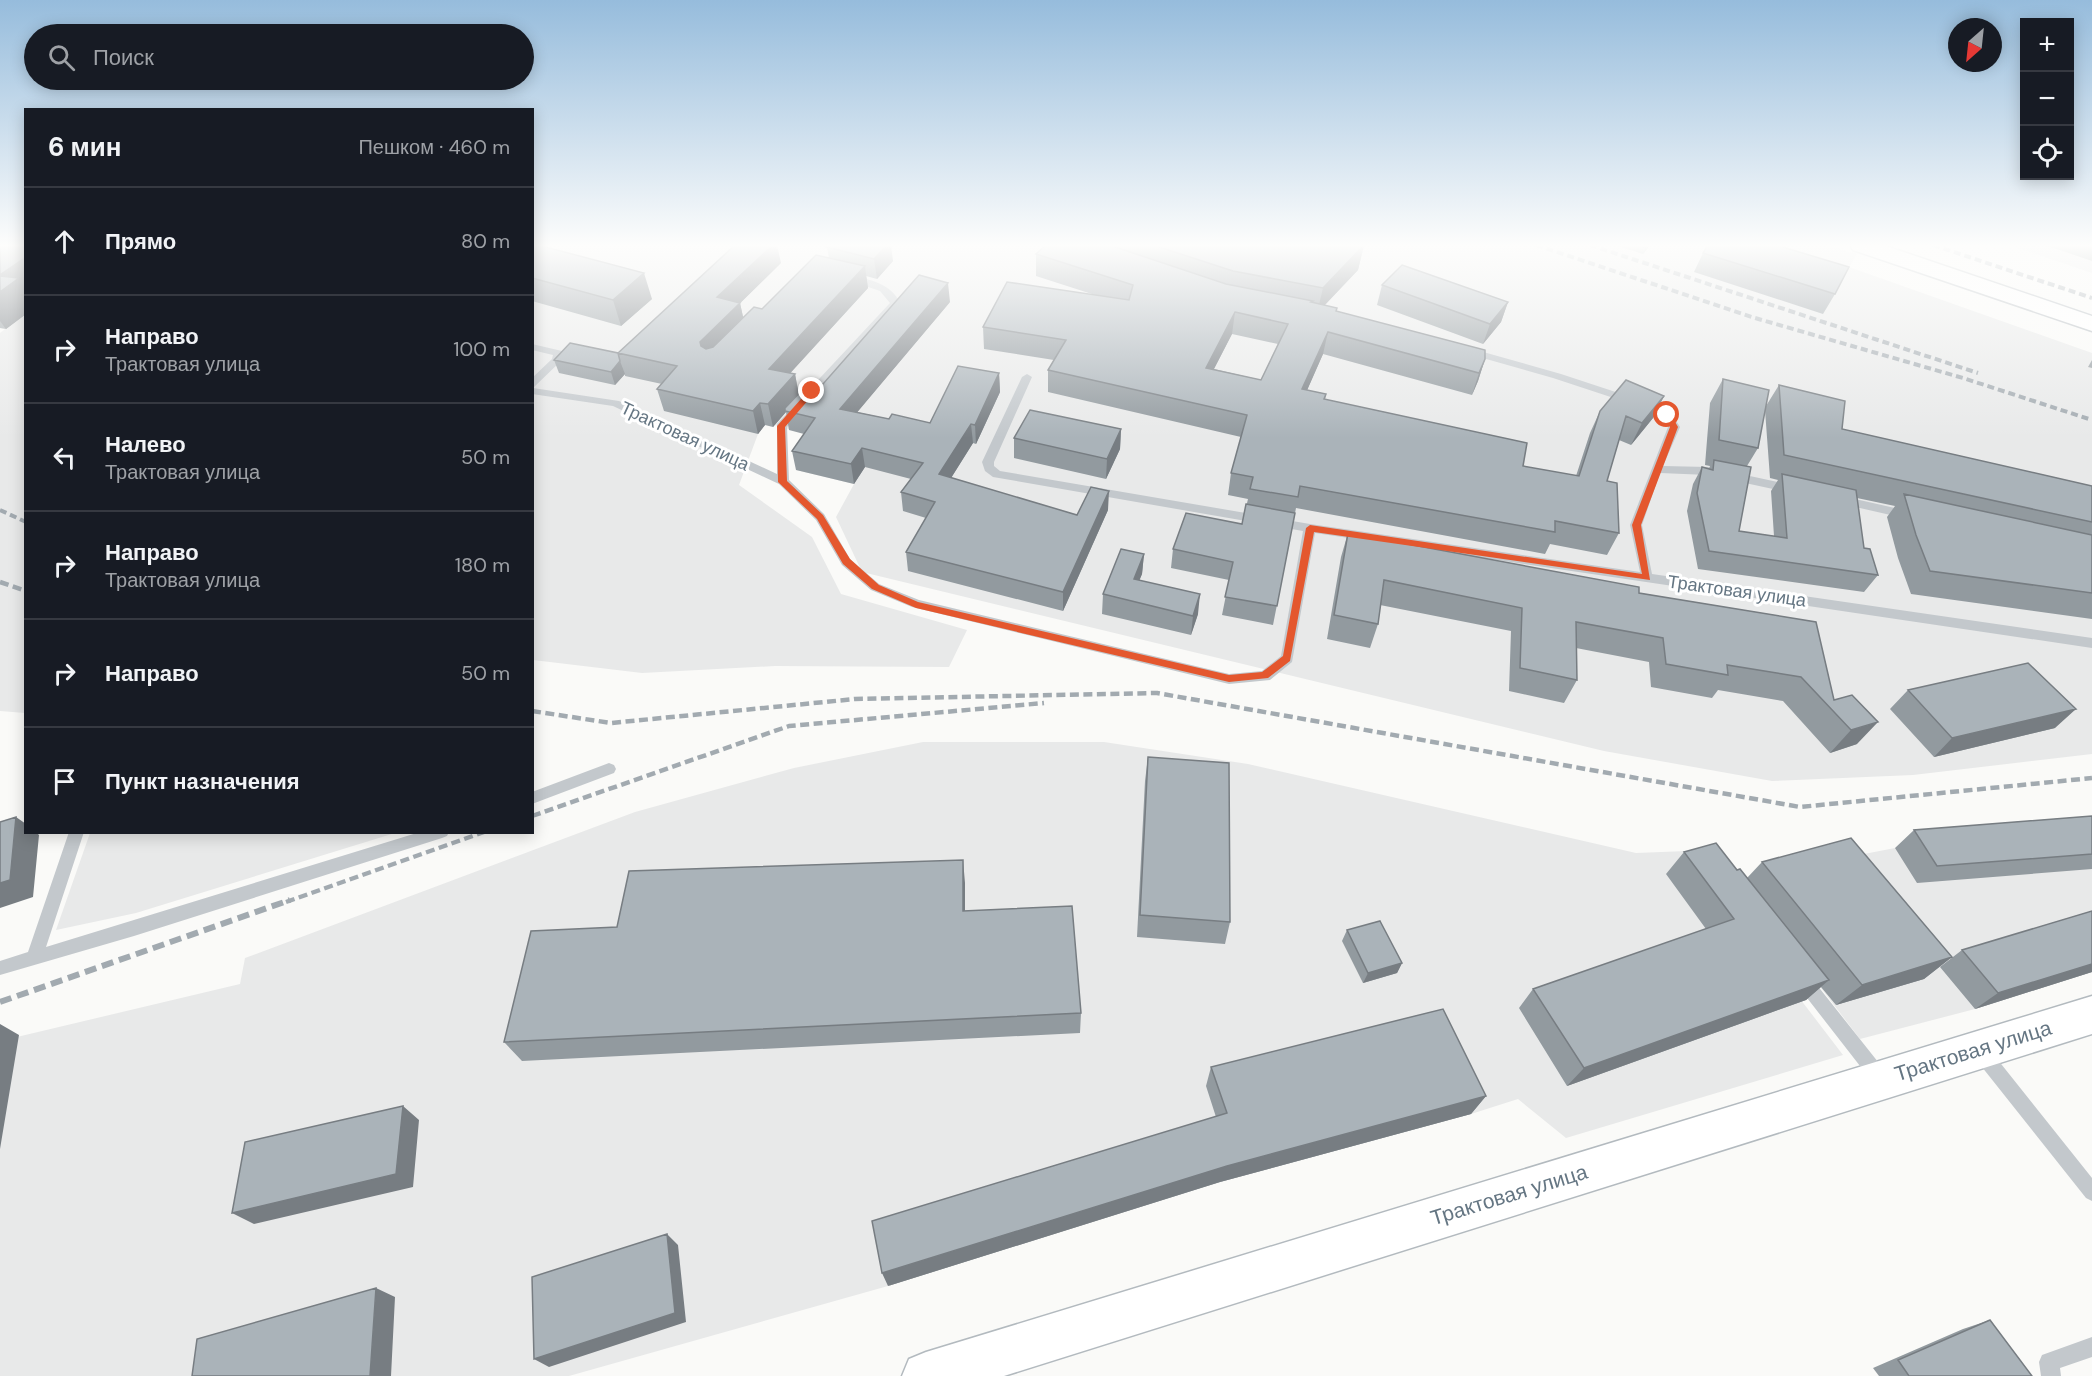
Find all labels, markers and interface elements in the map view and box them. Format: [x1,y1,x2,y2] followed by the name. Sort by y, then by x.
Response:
[1948,18,2002,72] north arrow
[2020,18,2074,180] map controls
[2020,18,2074,72] button: +
[24,24,534,90] search box
[45,41,78,74] icon: search
[93,43,154,72] text: Поиск
[2020,72,2074,126] button: −
[2020,126,2074,180] button: locate
[48,130,122,164] text: 6 мин
[358,134,510,160] text: Пешком · 460 m
[48,225,81,258] icon: ahead
[105,227,176,256] text: Прямо
[461,228,510,254] text: 80 m
[105,322,199,351] text: Направо
[48,333,81,366] icon: right
[453,336,510,362] text: 100 m
[105,351,260,377] text: Трактовая улица
[798,377,824,403] route end
[617,396,754,477] street label: Трактовая улица
[1653,401,1679,427] route start
[105,430,186,459] text: Налево
[48,441,81,474] icon: left
[461,444,510,470] text: 50 m
[105,459,260,485] text: Трактовая улица
[105,538,199,567] text: Направо
[48,549,81,582] icon: right
[455,552,510,578] text: 180 m
[105,567,260,593] text: Трактовая улица
[1666,569,1809,613] street label: Трактовая улица
[48,657,81,690] icon: right
[105,659,199,688] text: Направо
[461,660,510,686] text: 50 m
[48,765,81,798] icon: arrive
[105,767,300,796] text: Пункт назначения
[1891,1014,2055,1088] street label: Трактовая улица
[1427,1158,1591,1232] street label: Трактовая улица

